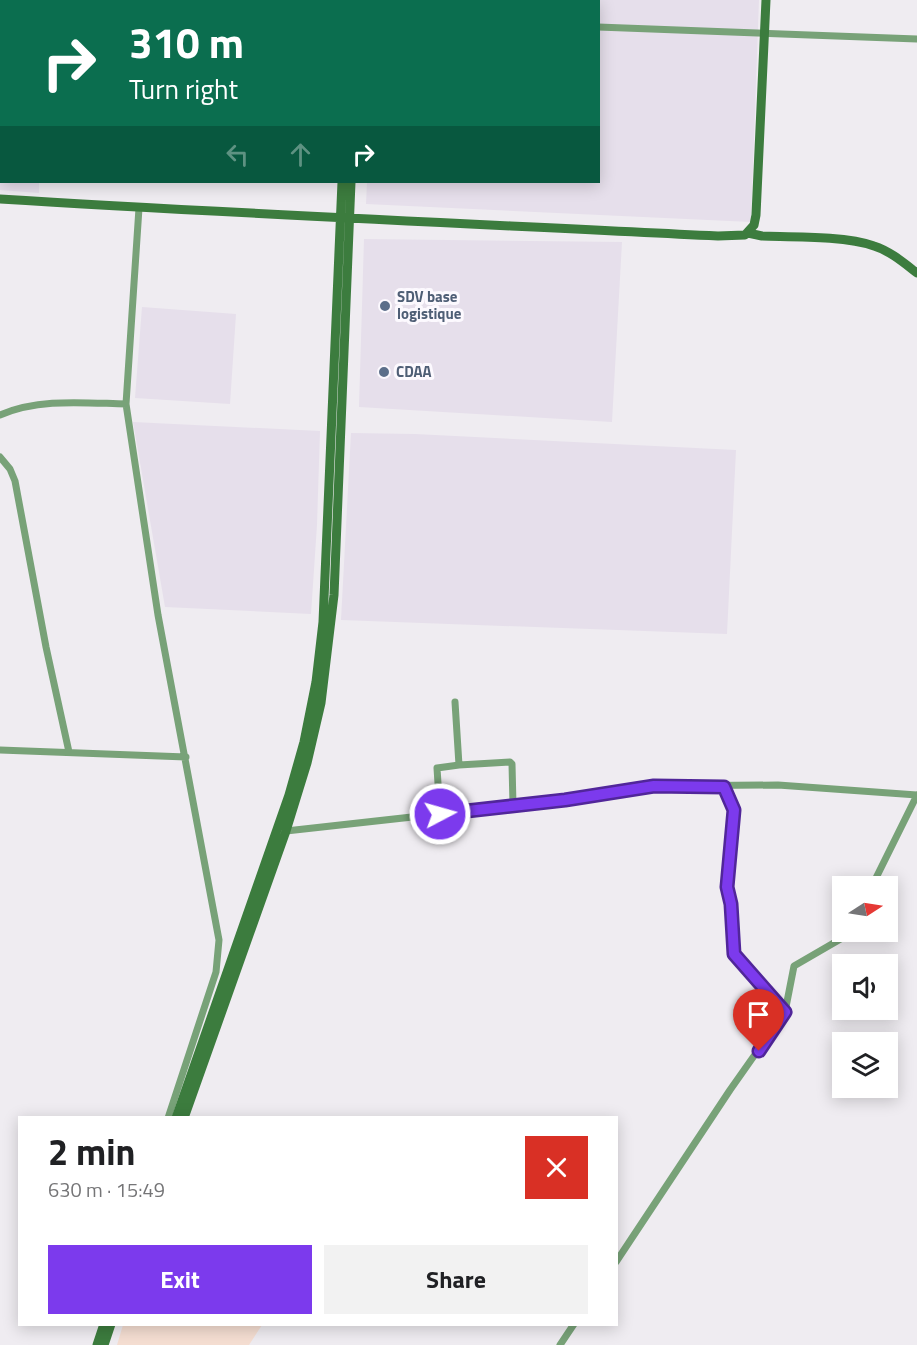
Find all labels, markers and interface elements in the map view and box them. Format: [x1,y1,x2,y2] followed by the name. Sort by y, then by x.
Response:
[129,10,244,74] text: 310 m
[30,24,108,102] icon: right
[129,68,238,109] text: Turn right
[221,138,254,171] icon: left
[284,138,317,171] icon: ahead
[347,138,380,171] icon: right
[397,285,462,325] place label: SDV base logistique
[378,299,392,313] marker: SDV base logistique
[396,360,432,383] place label: CDAA
[377,365,391,379] marker: CDAA
[408,782,472,846] position arrow
[832,876,898,942] north arrow
[832,876,898,1098] map controls
[832,954,898,1020] button: sound
[733,989,784,1051] pin
[742,998,775,1031] icon: arrive
[832,1032,898,1098] button: layers
[48,1124,135,1179] text: 2 min
[525,1136,588,1199] button: close
[48,1174,165,1205] text: 630 m · 15:49
[48,1245,312,1314] button: Exit
[324,1245,588,1314] button: Share

